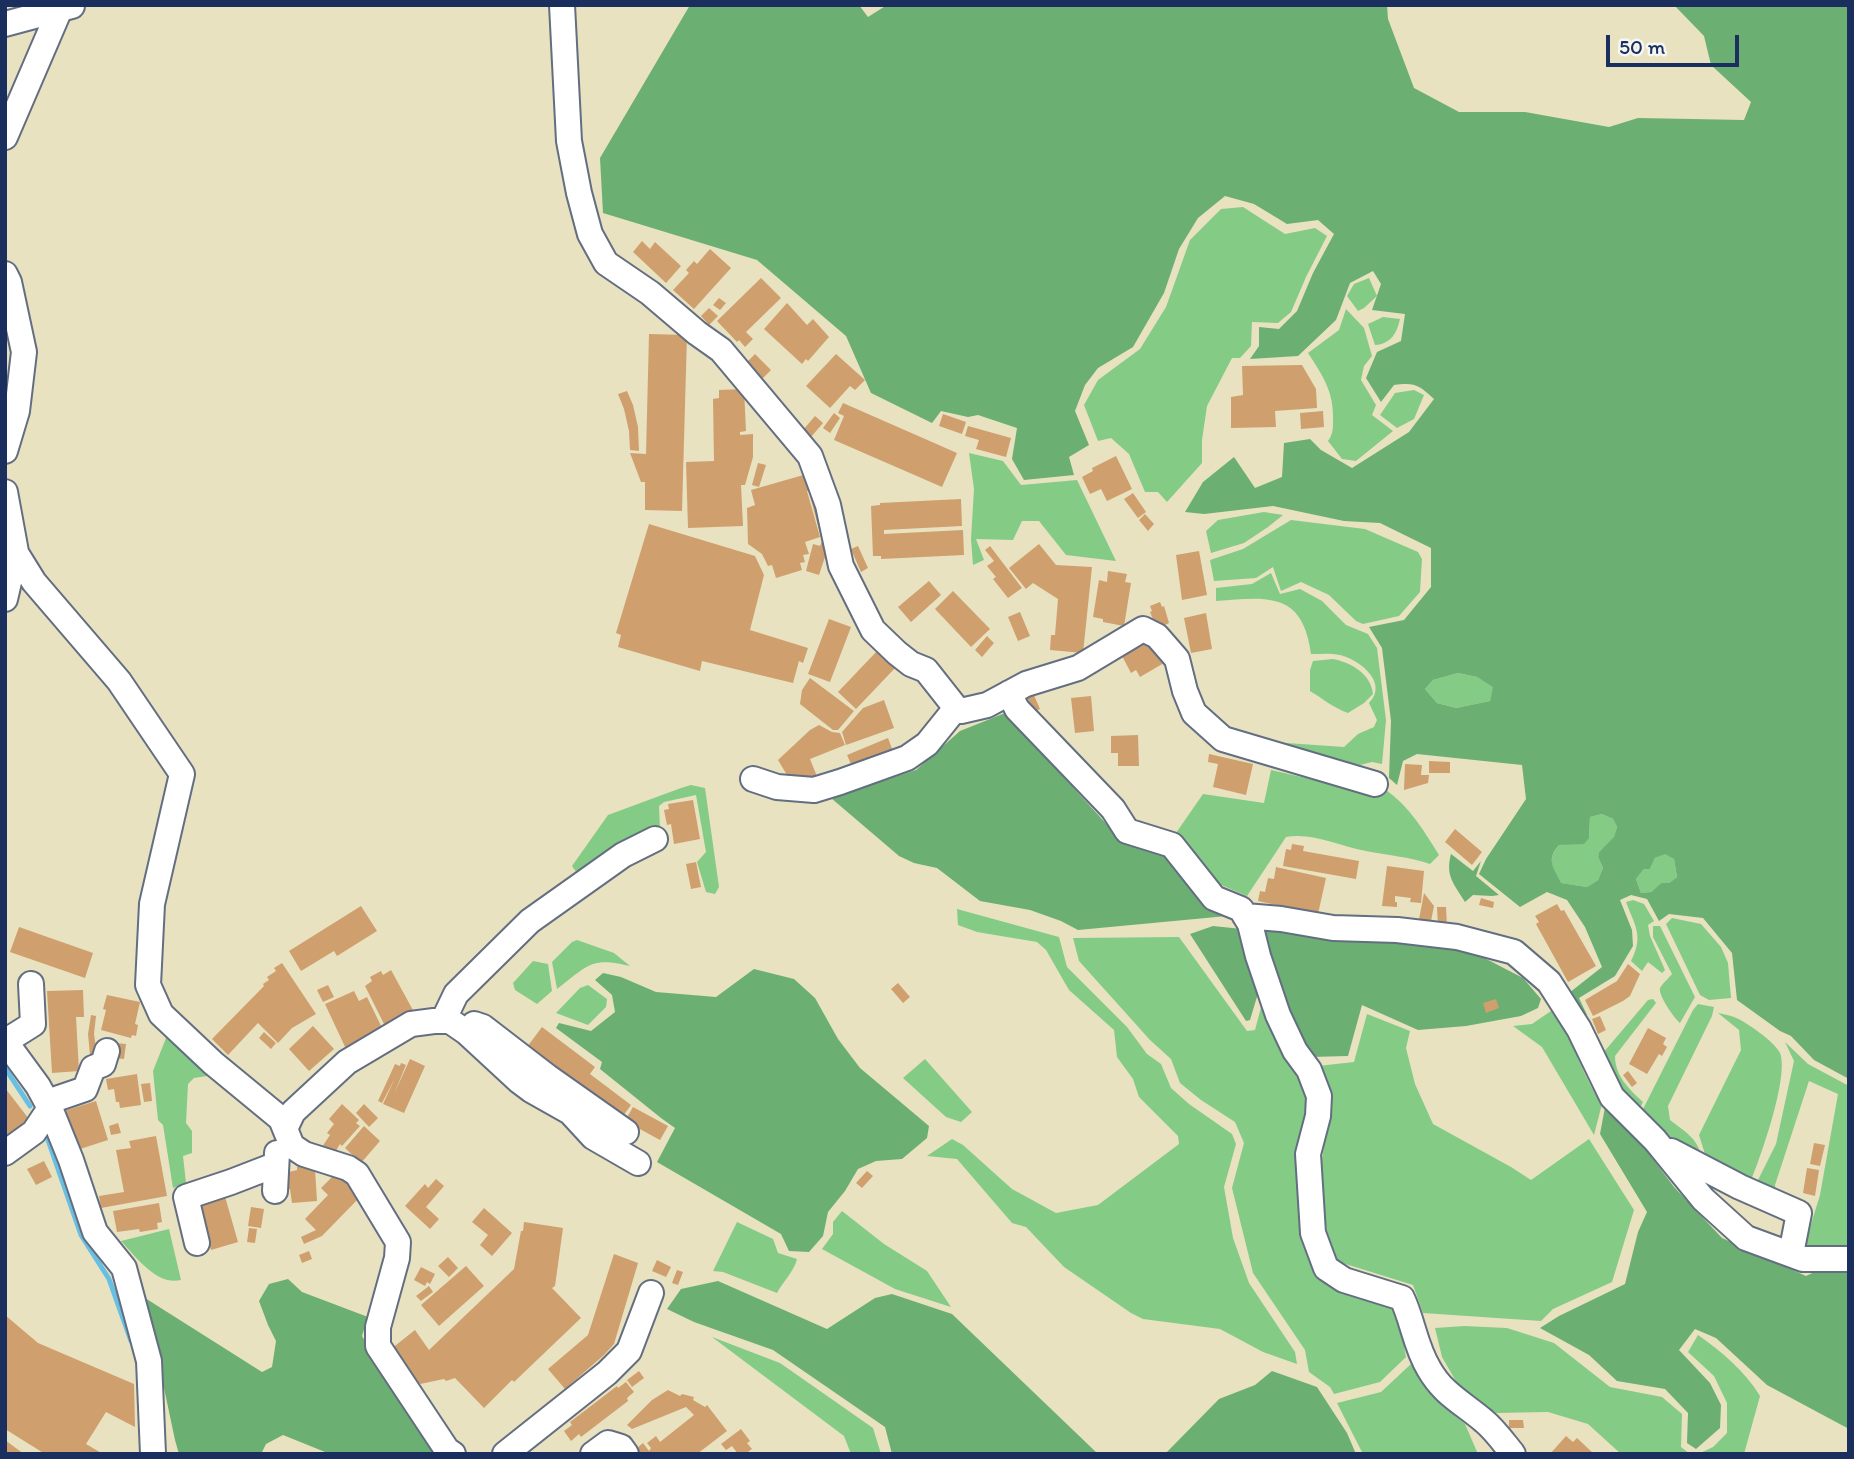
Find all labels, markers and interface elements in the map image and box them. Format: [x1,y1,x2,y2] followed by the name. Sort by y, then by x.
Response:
[1609,21,1742,65] scale bar
[1619,34,1665,59] text: 50 m

